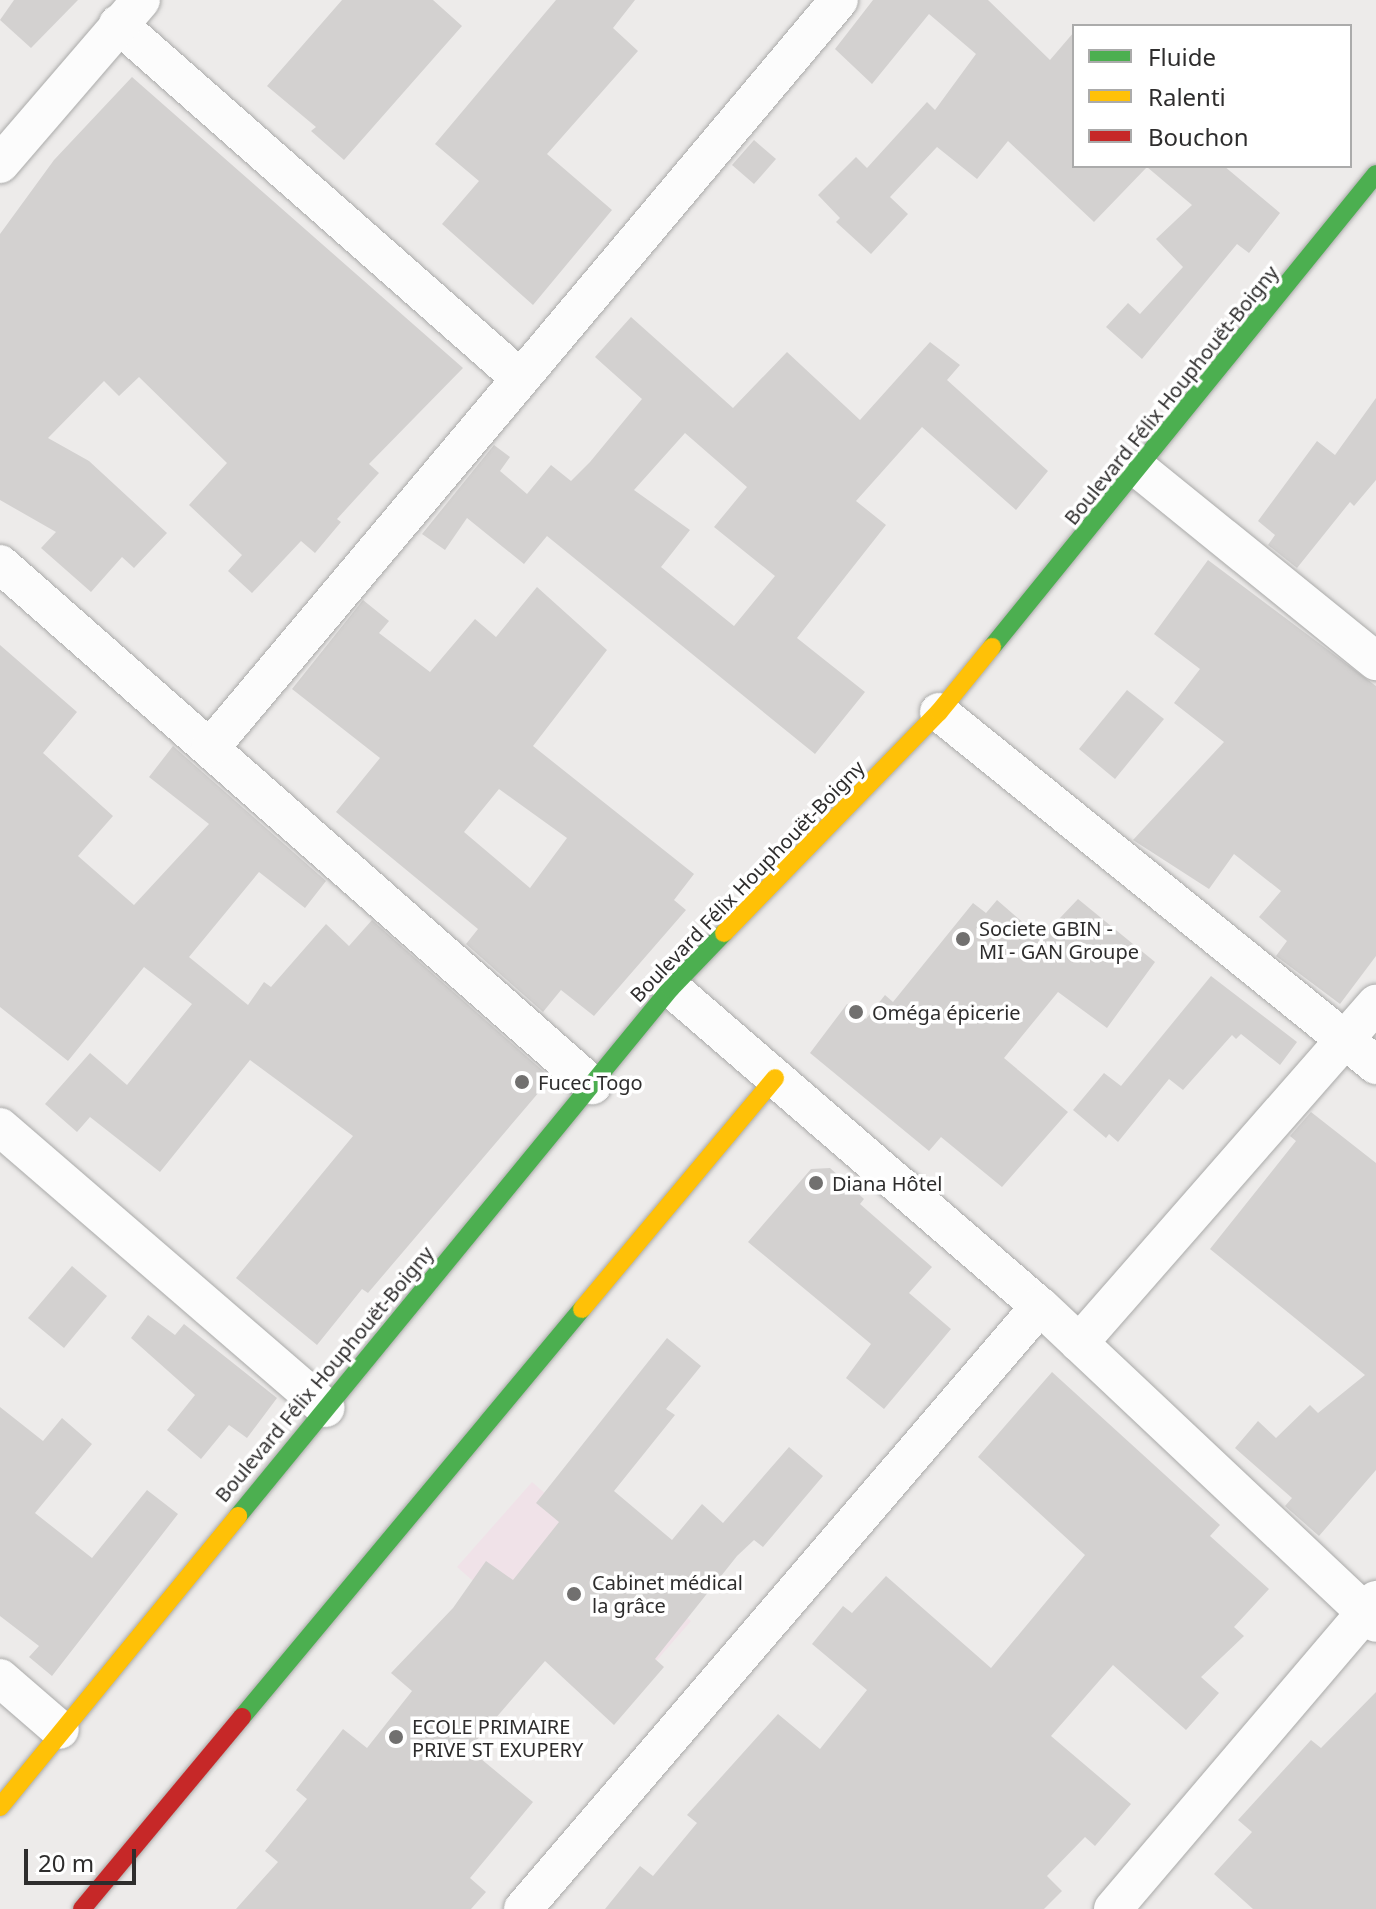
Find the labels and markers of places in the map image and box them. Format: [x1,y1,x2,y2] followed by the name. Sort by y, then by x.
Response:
[979,916,1139,963] place label: Societe GBIN - MI - GAN Groupe
[954,930,972,948] marker: Societe GBIN - MI - GAN Groupe
[872,1000,1021,1024] place label: Oméga épicerie
[847,1003,865,1021] marker: Oméga épicerie
[538,1070,643,1094] place label: Fucec Togo
[513,1073,531,1091] marker: Fucec Togo
[832,1171,942,1195] place label: Diana Hôtel
[807,1174,825,1192] marker: Diana Hôtel
[592,1570,743,1617] place label: Cabinet médical la grâce
[563,1583,585,1605] marker: Cabinet médical la grâce
[412,1714,583,1761] place label: ECOLE PRIMAIRE PRIVE ST EXUPERY
[387,1728,405,1746] marker: ECOLE PRIMAIRE PRIVE ST EXUPERY

